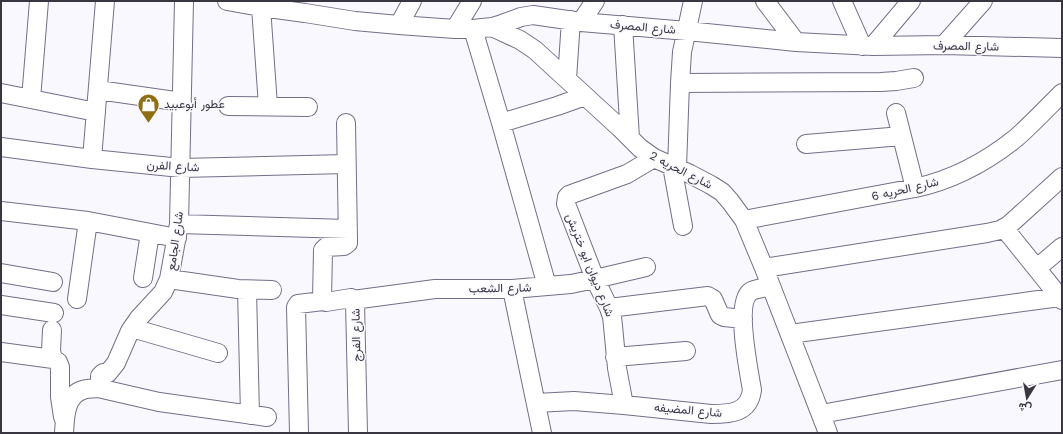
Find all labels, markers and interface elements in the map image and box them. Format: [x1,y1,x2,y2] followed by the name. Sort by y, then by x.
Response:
[609,17,676,39] street label: شارع المصرف
[933,38,999,56] street label: شارع المصرف
[135,91,161,124] shop icon: عطور أبوعبيد
[164,97,225,112] place label: عطور أبوعبيد
[646,148,715,194] street label: شارع الحريه 2
[146,158,200,176] street label: شارع الفرن
[870,174,940,205] street label: شارع الحريه 6
[164,211,188,272] street label: شارع الجامع
[561,211,617,319] street label: شارع ديوان ابو ختريش
[469,280,531,298] street label: شارع الشعب
[349,308,365,362] street label: شارع الفرج
[1007,378,1047,418] north arrow
[653,400,723,422] street label: شارع المضيفه
[1017,400,1033,415] text: ش

